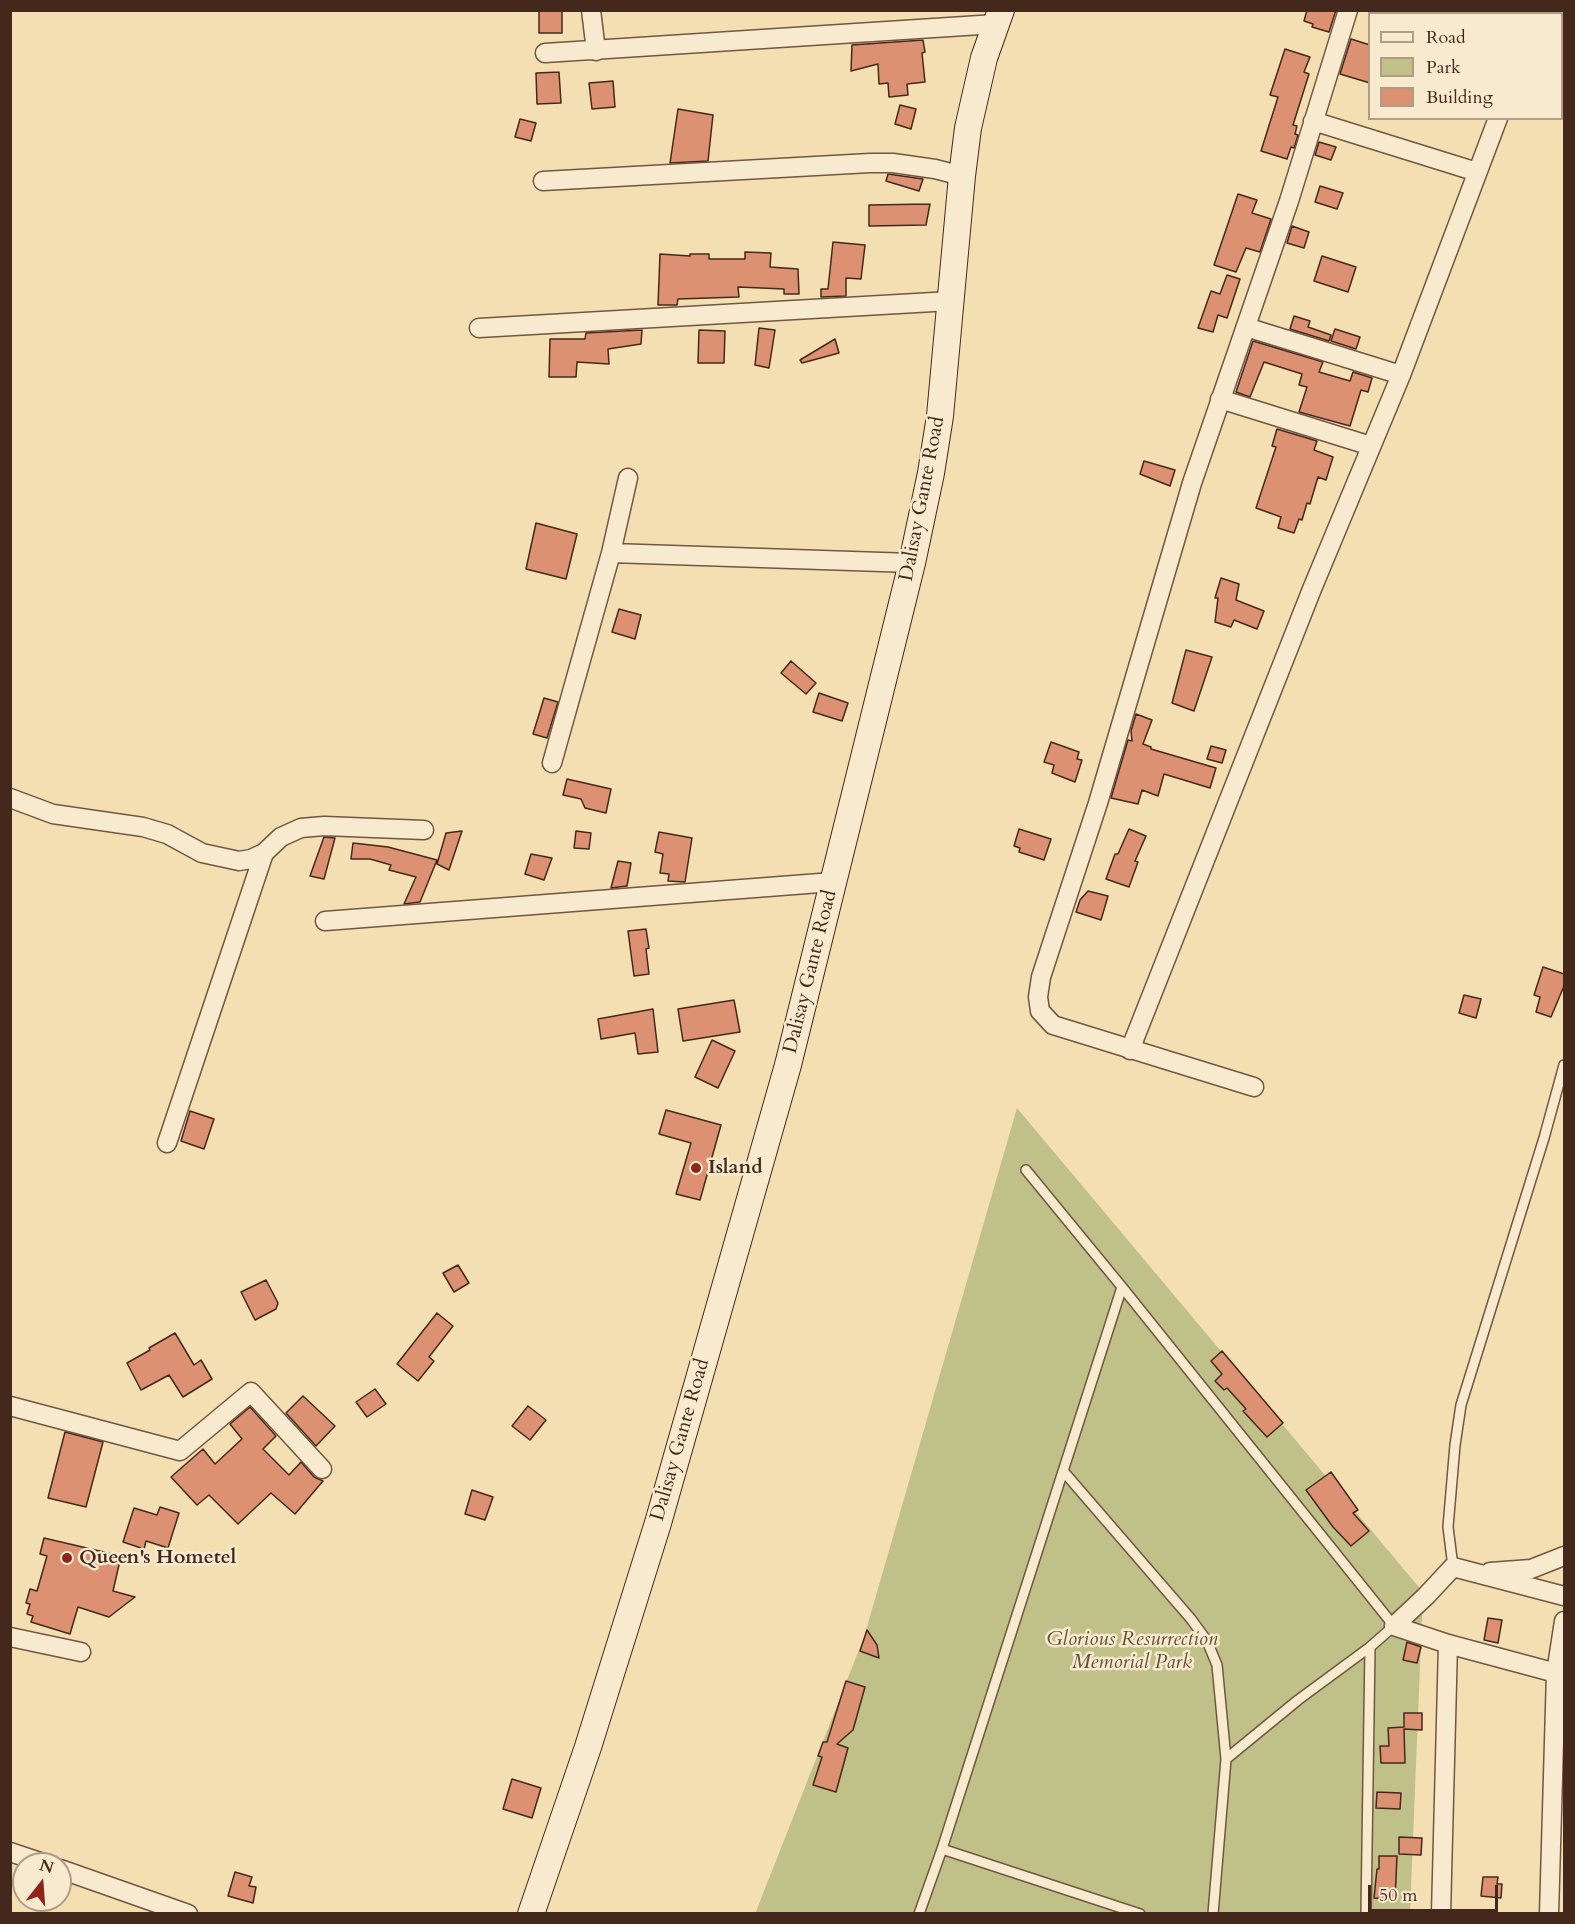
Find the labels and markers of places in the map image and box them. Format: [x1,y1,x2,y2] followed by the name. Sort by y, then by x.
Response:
[708,1156,763,1180] place label: Island
[689,1161,703,1175] marker: Island
[79,1546,236,1570] place label: Queen's Hometel
[60,1551,74,1565] marker: Queen's Hometel

